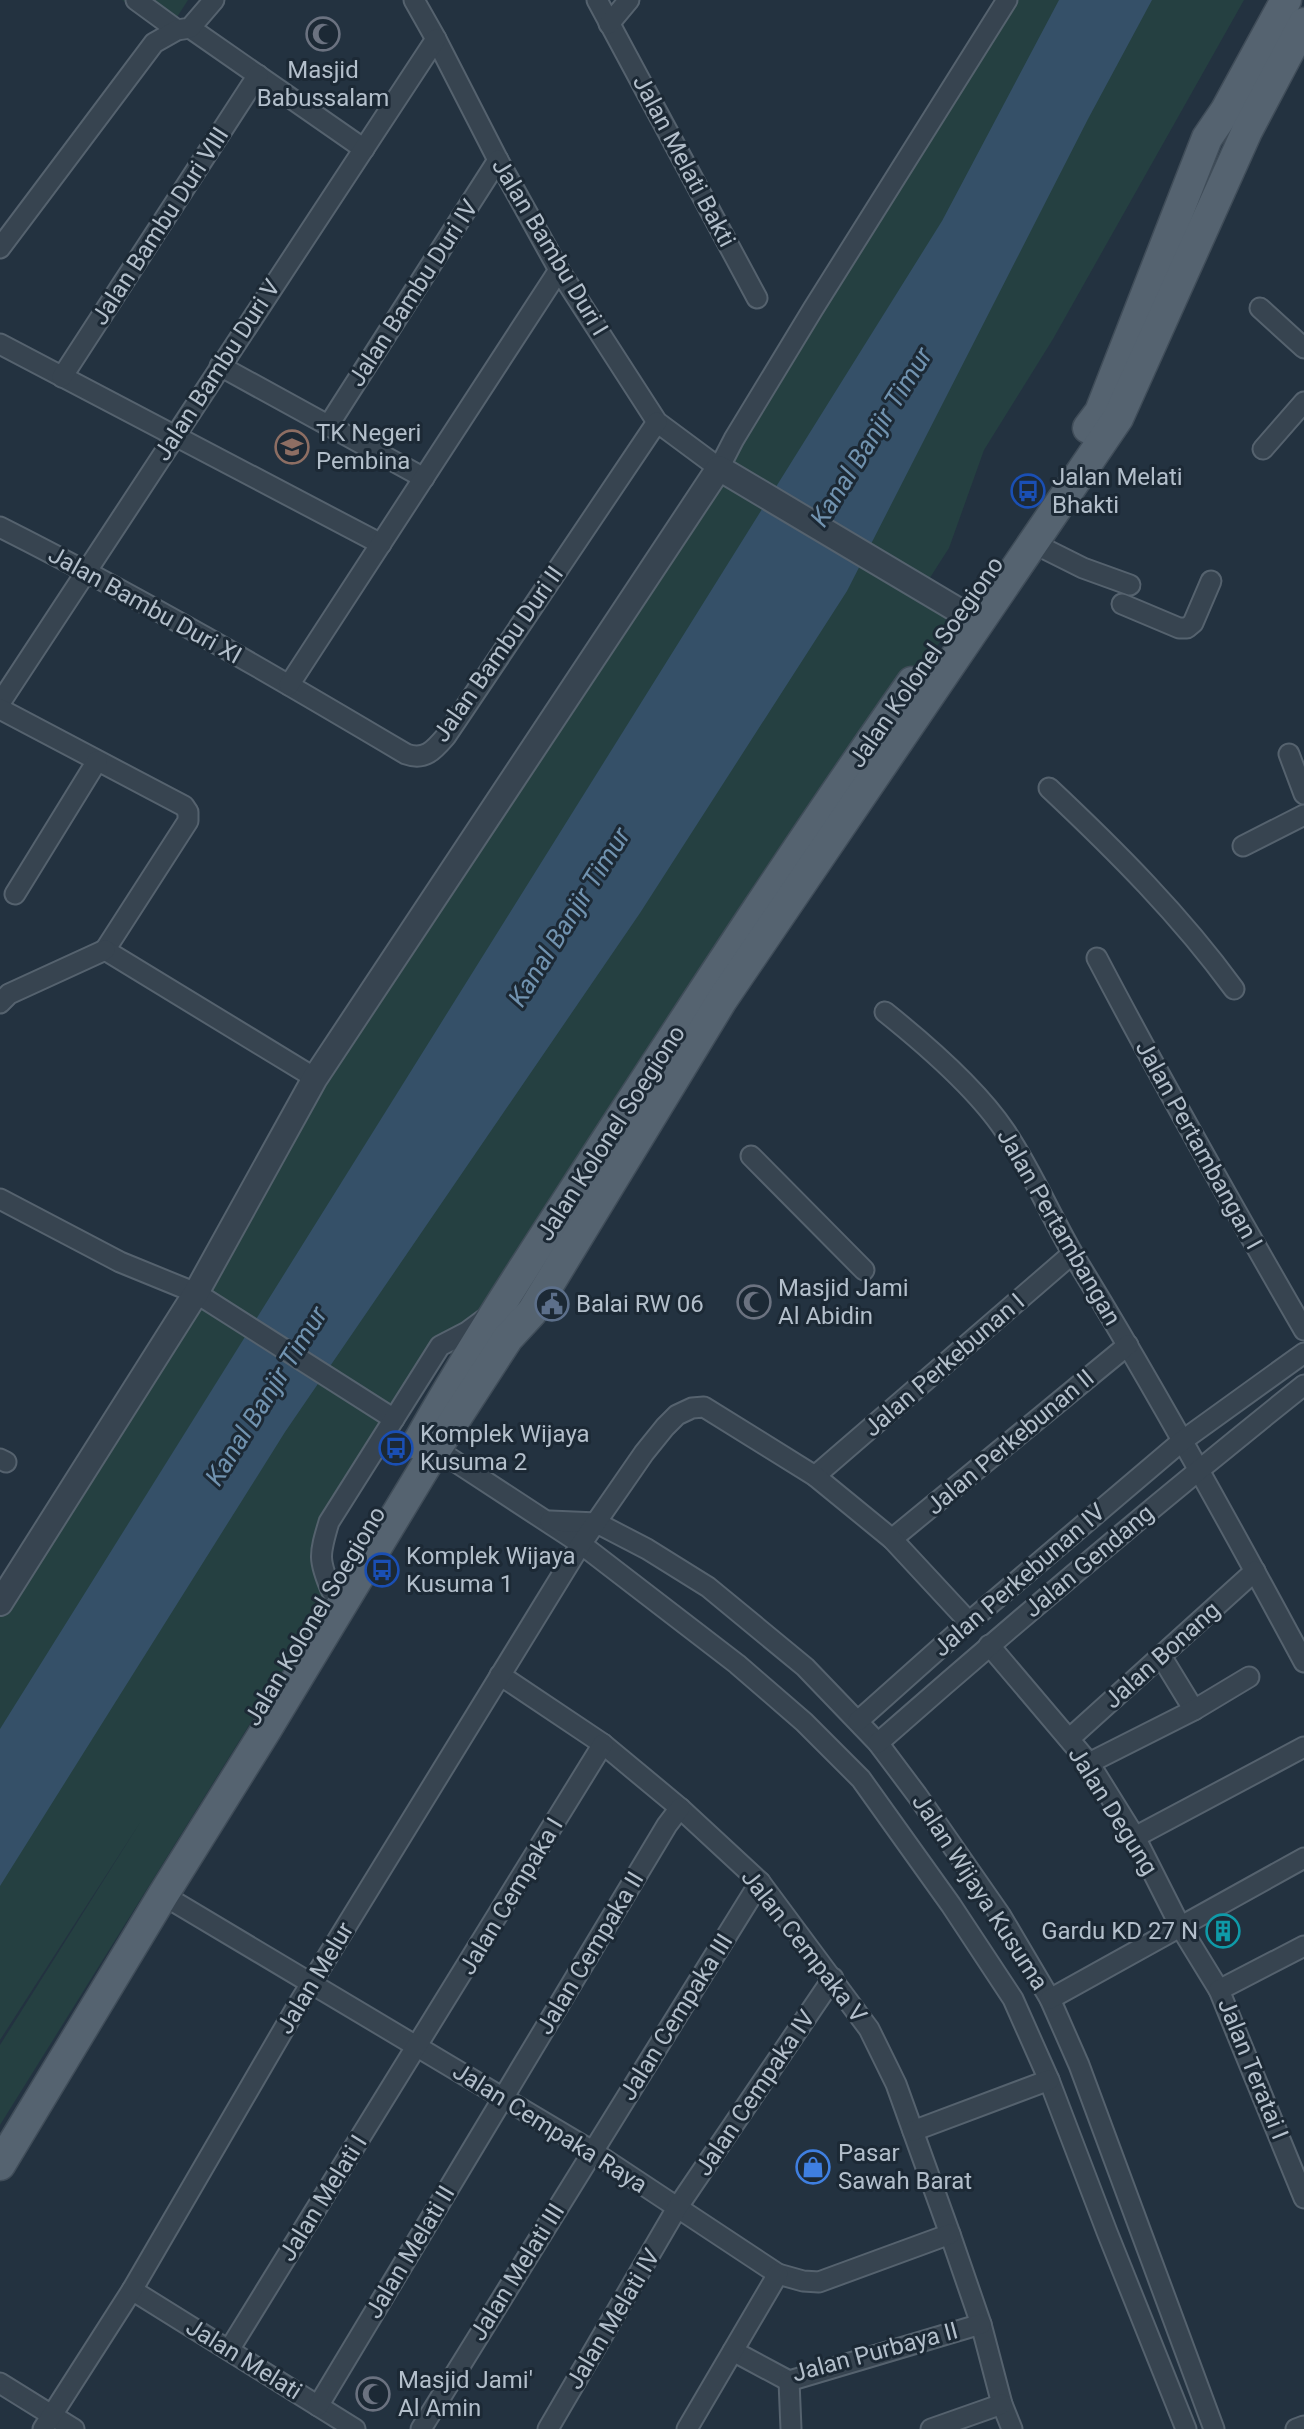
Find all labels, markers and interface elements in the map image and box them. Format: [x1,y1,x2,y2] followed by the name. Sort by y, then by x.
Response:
[304,15,342,53] mosque icon: Masjid Babussalam
[257,56,389,112] place label: Masjid Babussalam
[627,70,741,252] street label: Jalan Melati Bakti
[86,122,234,330] street label: Jalan Bambu Duri VIII
[486,153,614,341] street label: Jalan Bambu Duri I
[342,194,484,392] street label: Jalan Bambu Duri IV
[148,274,286,466] street label: Jalan Bambu Duri V
[804,341,939,532] water label: Kanal Banjir Timur
[316,419,421,475] place label: TK Negeri Pembina
[273,428,311,466] school or university icon: TK Negeri Pembina
[1052,463,1183,519] place label: Jalan Melati Bhakti
[1009,472,1047,510] bus stop icon: Jalan Melati Bhakti
[43,540,247,670] street label: Jalan Bambu Duri XI
[843,551,1009,773] street label: Jalan Kolonel Soegiono
[427,561,569,747] street label: Jalan Bambu Duri II
[502,821,637,1012] water label: Kanal Banjir Timur
[531,1020,691,1246] street label: Jalan Kolonel Soegiono
[1130,1036,1268,1254] street label: Jalan Pertambangan I
[991,1124,1127,1330] street label: Jalan Pertambangan
[778,1274,909,1330] place label: Masjid Jami Al Abidin
[735,1283,773,1321] mosque icon: Masjid Jami Al Abidin
[533,1285,571,1323] public building icon: Balai RW 06
[858,1288,1030,1442] street label: Jalan Perkebunan I
[576,1290,704,1318] place label: Balai RW 06
[199,1300,334,1491] water label: Kanal Banjir Timur
[920,1364,1100,1520] street label: Jalan Perkebunan II
[420,1420,590,1476] place label: Komplek Wijaya Kusuma 2
[377,1429,415,1467] bus stop icon: Komplek Wijaya Kusuma 2
[927,1498,1111,1662] street label: Jalan Perkebunan IV
[1019,1499,1159,1623] street label: Jalan Gendang
[238,1501,392,1731] street label: Jalan Kolonel Soegiono
[406,1542,576,1598] place label: Komplek Wijaya Kusuma 1
[363,1551,401,1589] bus stop icon: Komplek Wijaya Kusuma 1
[1098,1596,1226,1714] street label: Jalan Bonang
[1062,1742,1164,1880] street label: Jalan Degung
[906,1789,1054,1995] street label: Jalan Wijaya Kusuma
[453,1812,569,1980] street label: Jalan Cempaka I
[735,1864,873,2028] street label: Jalan Cempaka V
[530,1867,650,2039] street label: Jalan Cempaka II
[1204,1912,1242,1950] building icon: Gardu KD 27 N
[271,1917,359,2039] street label: Jalan Melur
[1041,1917,1198,1945] place label: Gardu KD 27 N
[613,1929,739,2105] street label: Jalan Cempaka III
[1212,1994,1294,2144] street label: Jalan Teratai I
[689,2005,821,2181] street label: Jalan Cempaka IV
[448,2057,652,2199] street label: Jalan Cempaka Raya
[273,2130,373,2266] street label: Jalan Melati I
[838,2139,972,2195] place label: Pasar Sawah Barat
[794,2148,832,2186] shop icon: Pasar Sawah Barat
[359,2181,461,2323] street label: Jalan Melati II
[464,2198,570,2346] street label: Jalan Melati III
[560,2244,666,2394] street label: Jalan Melati IV
[181,2313,307,2405] street label: Jalan Melati
[789,2316,961,2388] street label: Jalan Purbaya II
[398,2366,533,2422] place label: Masjid Jami' Al Amin
[354,2375,392,2413] mosque icon: Masjid Jami' Al Amin

